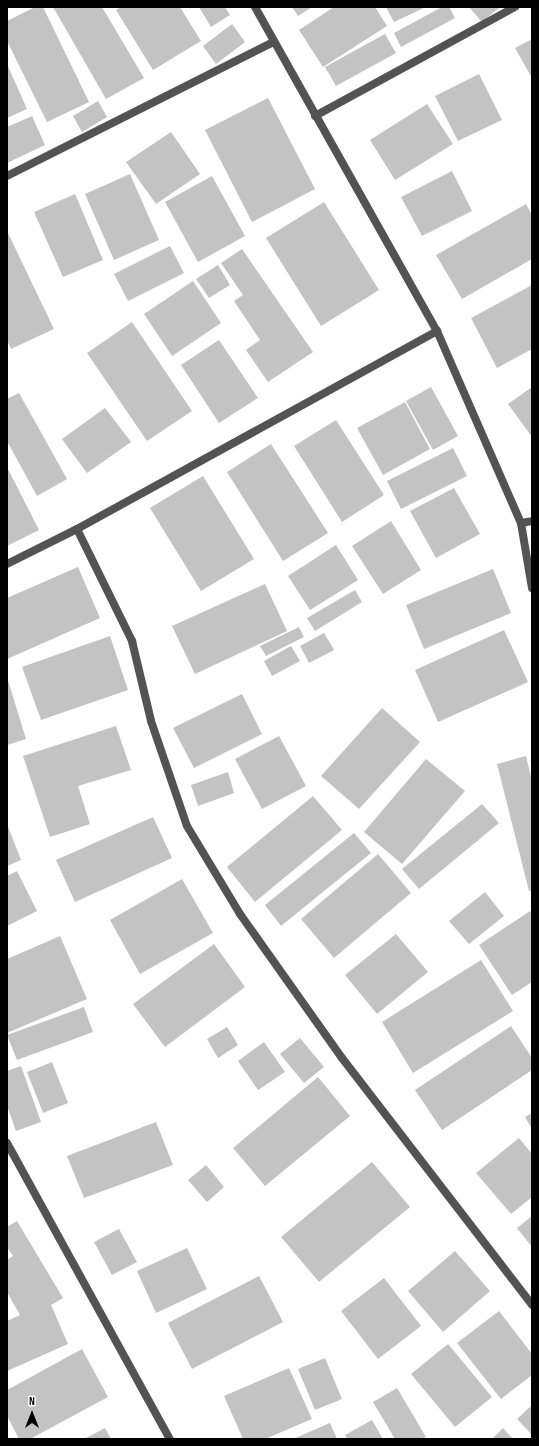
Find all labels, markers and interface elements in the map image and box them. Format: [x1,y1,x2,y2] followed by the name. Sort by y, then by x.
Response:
[12,1394,52,1434] north arrow
[29,1395,35,1408] text: N

